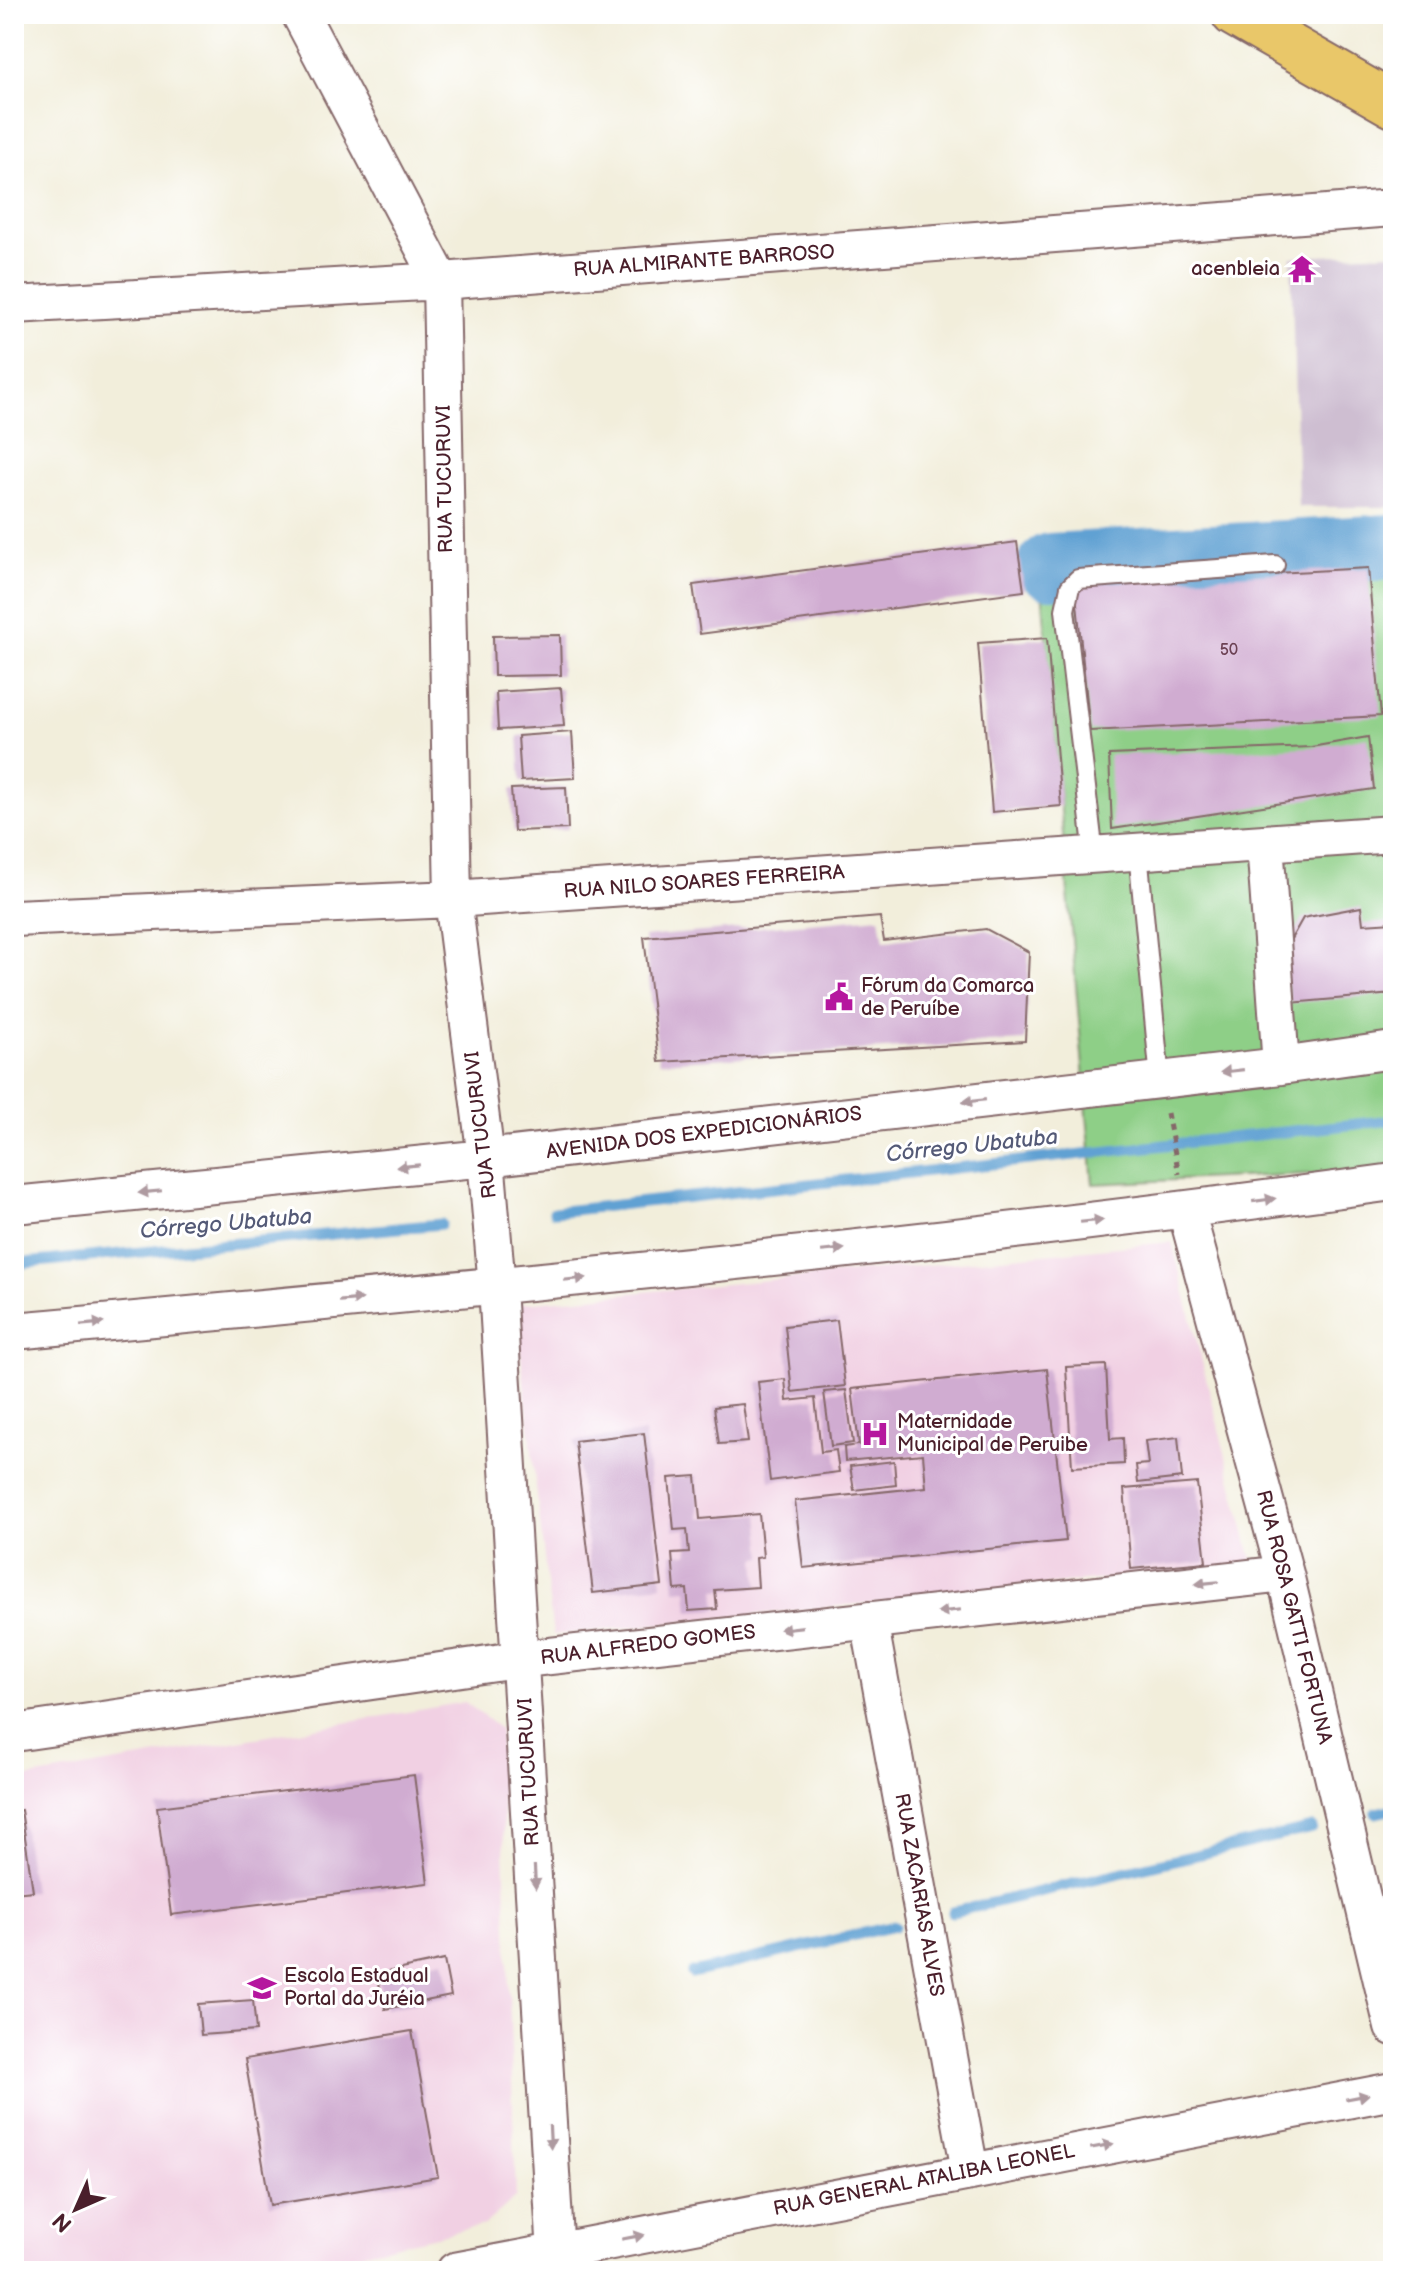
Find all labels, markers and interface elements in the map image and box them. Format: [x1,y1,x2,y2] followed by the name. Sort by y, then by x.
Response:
[572,240,836,282] street label: RUA ALMIRANTE BARROSO
[1287,254,1317,284] temple icon: acenbleia
[1191,257,1280,281] place label: acenbleia
[432,405,458,553] street label: RUA TUCURUVI
[1220,641,1238,660] house number: 50
[563,860,846,904] street label: RUA NILO SOARES FERREIRA
[861,974,1034,1021] place label: Fórum da Comarca de Peruíbe
[824,982,854,1012] public building icon: Fórum da Comarca de Peruíbe
[460,1050,502,1200] street label: RUA TUCURUVI
[1220,1065,1245,1078] one-way arrow
[961,1095,986,1108] one-way arrow
[545,1101,863,1164] street label: AVENIDA DOS EXPEDICIONÁRIOS
[885,1124,1059,1168] water label: Córrego Ubatuba
[395,1160,420,1173] one-way arrow
[137,1185,162,1198] one-way arrow
[1251,1193,1276,1206] one-way arrow
[139,1203,313,1245] water label: Córrego Ubatuba
[1080,1214,1105,1227] one-way arrow
[821,1243,846,1256] one-way arrow
[563,1272,588,1285] one-way arrow
[339,1293,364,1306] one-way arrow
[80,1317,105,1330] one-way arrow
[897,1410,1088,1457] place label: Maternidade Municipal de Peruibe
[860,1419,890,1449] hospital icon: Maternidade Municipal de Peruibe
[1251,1488,1337,1747] street label: RUA ROSA GATTI FORTUNA
[1194,1576,1219,1589] one-way arrow
[936,1604,961,1617] one-way arrow
[539,1620,757,1670] street label: RUA ALFREDO GOMES
[779,1622,804,1635] one-way arrow
[513,1697,545,1847] street label: RUA TUCURUVI
[889,1791,949,1999] street label: RUA ZACARIAS ALVES
[529,1865,542,1890] one-way arrow
[284,1964,428,2011] place label: Escola Estadual Portal da Juréia
[247,1973,277,2003] school or university icon: Escola Estadual Portal da Juréia
[1345,2091,1370,2103] one-way arrow
[543,2125,556,2150] one-way arrow
[771,2139,1077,2221] street label: RUA GENERAL ATALIBA LEONEL
[1089,2139,1114,2152] one-way arrow
[36,2169,116,2249] north arrow
[48,2207,78,2237] text: N
[620,2230,645,2243] one-way arrow

